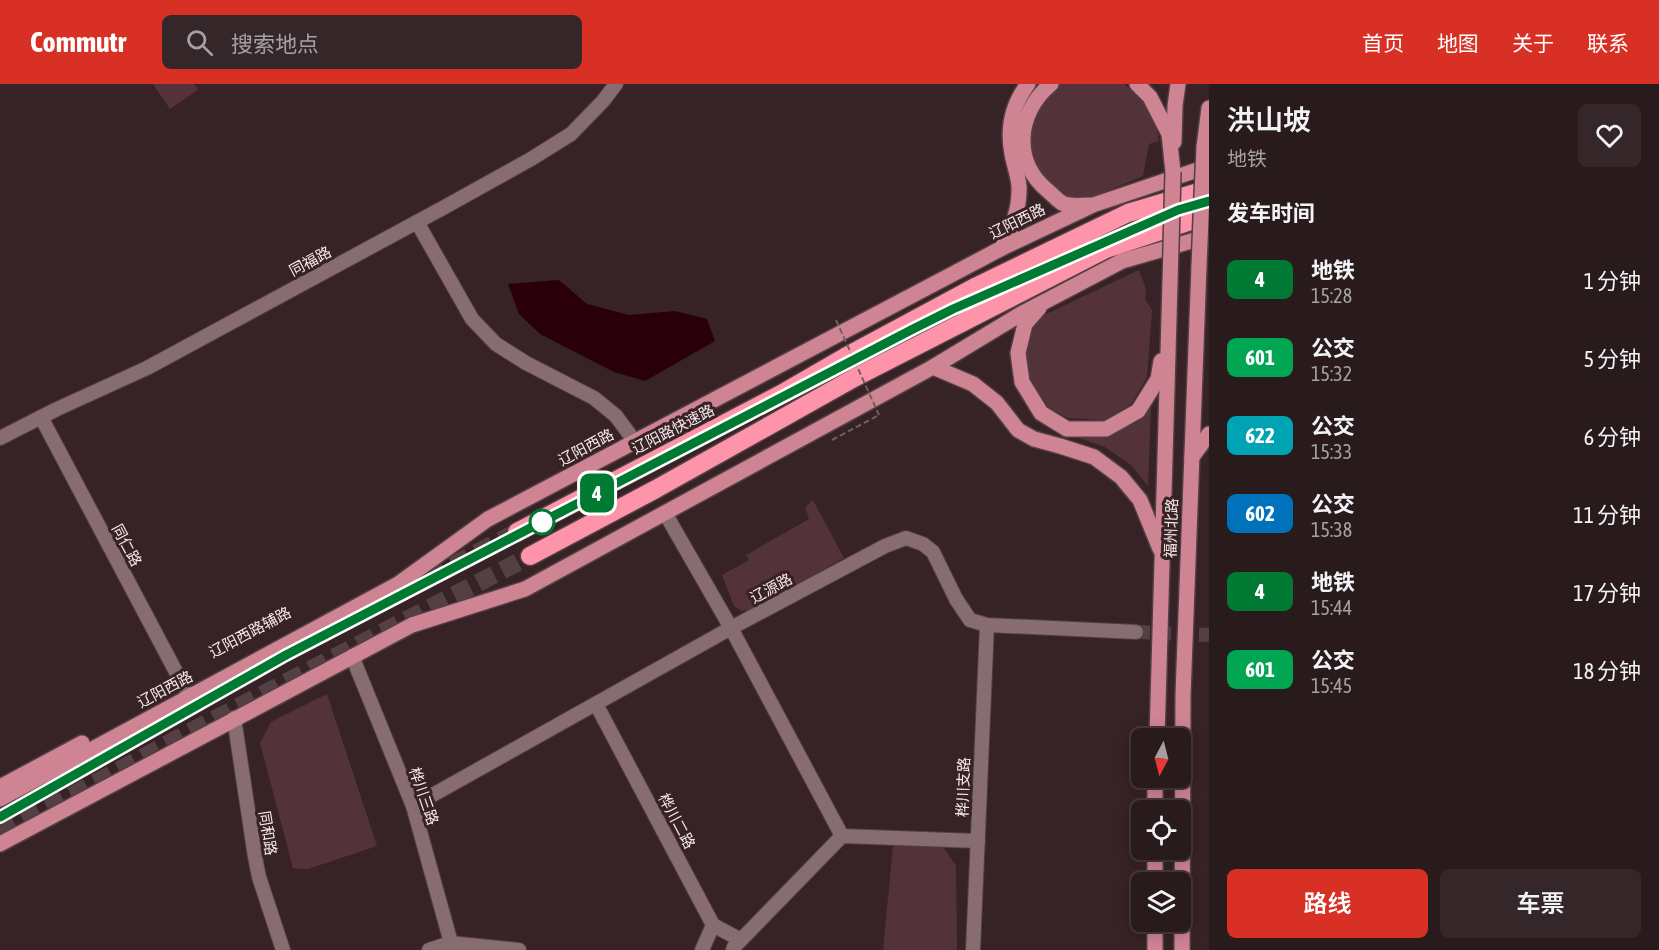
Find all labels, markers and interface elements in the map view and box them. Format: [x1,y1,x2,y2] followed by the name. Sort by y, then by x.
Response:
[162,15,582,69] search box
[30,26,126,58] text: Commutr
[183,26,216,59] icon: search
[231,31,319,57] text: 搜索地点
[1362,31,1404,55] text: 首页
[1437,31,1479,55] text: 地图
[1512,31,1554,55] text: 关于
[1587,31,1629,55] text: 联系
[1227,104,1311,136] text: 洪山坡
[1578,104,1641,167] button: heart
[1227,147,1267,170] text: 地铁
[986,200,1048,242] street label: 辽阳西路
[1227,200,1315,226] text: 发车时间
[286,243,334,279] street label: 同福路
[1311,257,1355,283] text: 地铁
[1255,267,1265,291] text: 4
[1584,268,1641,294] text: 1 分钟
[1311,284,1352,307] text: 15:28
[1311,335,1355,361] text: 公交
[1245,345,1275,369] text: 601
[1584,346,1641,372] text: 5 分钟
[1311,362,1352,385] text: 15:32
[629,401,717,457] street label: 辽阳路快速路
[1311,413,1355,439] text: 公交
[1245,423,1275,447] text: 622
[1584,424,1641,450] text: 6 分钟
[556,425,616,469] street label: 辽阳西路
[1311,440,1352,463] text: 15:33
[578,474,616,512] line badge: 4
[592,481,602,505] text: 4
[1311,491,1355,517] text: 公交
[1161,498,1181,558] street label: 福州北路
[1245,501,1275,525] text: 602
[1573,502,1641,528] text: 11 分钟
[529,509,555,535] unlabelled marker
[1311,518,1352,541] text: 15:38
[109,521,145,569] street label: 同仁路
[1311,569,1355,595] text: 地铁
[747,570,795,606] street label: 辽源路
[1255,579,1265,603] text: 4
[1573,580,1641,606] text: 17 分钟
[1311,596,1352,619] text: 15:44
[206,603,294,661] street label: 辽阳西路辅路
[1311,647,1355,673] text: 公交
[1245,657,1275,681] text: 601
[1573,658,1641,684] text: 18 分钟
[135,667,195,711] street label: 辽阳西路
[1311,674,1352,697] text: 15:45
[1131,728,1191,788] north arrow
[1131,728,1191,932] map controls
[953,757,973,817] street label: 桦川支路
[406,765,442,827] street label: 桦川三路
[655,791,699,851] street label: 桦川二路
[1131,800,1191,860] button: locate
[256,809,280,857] street label: 同和路
[1227,869,1428,938] button: 路线
[1440,869,1641,938] button: 车票
[1131,872,1191,932] button: layers

